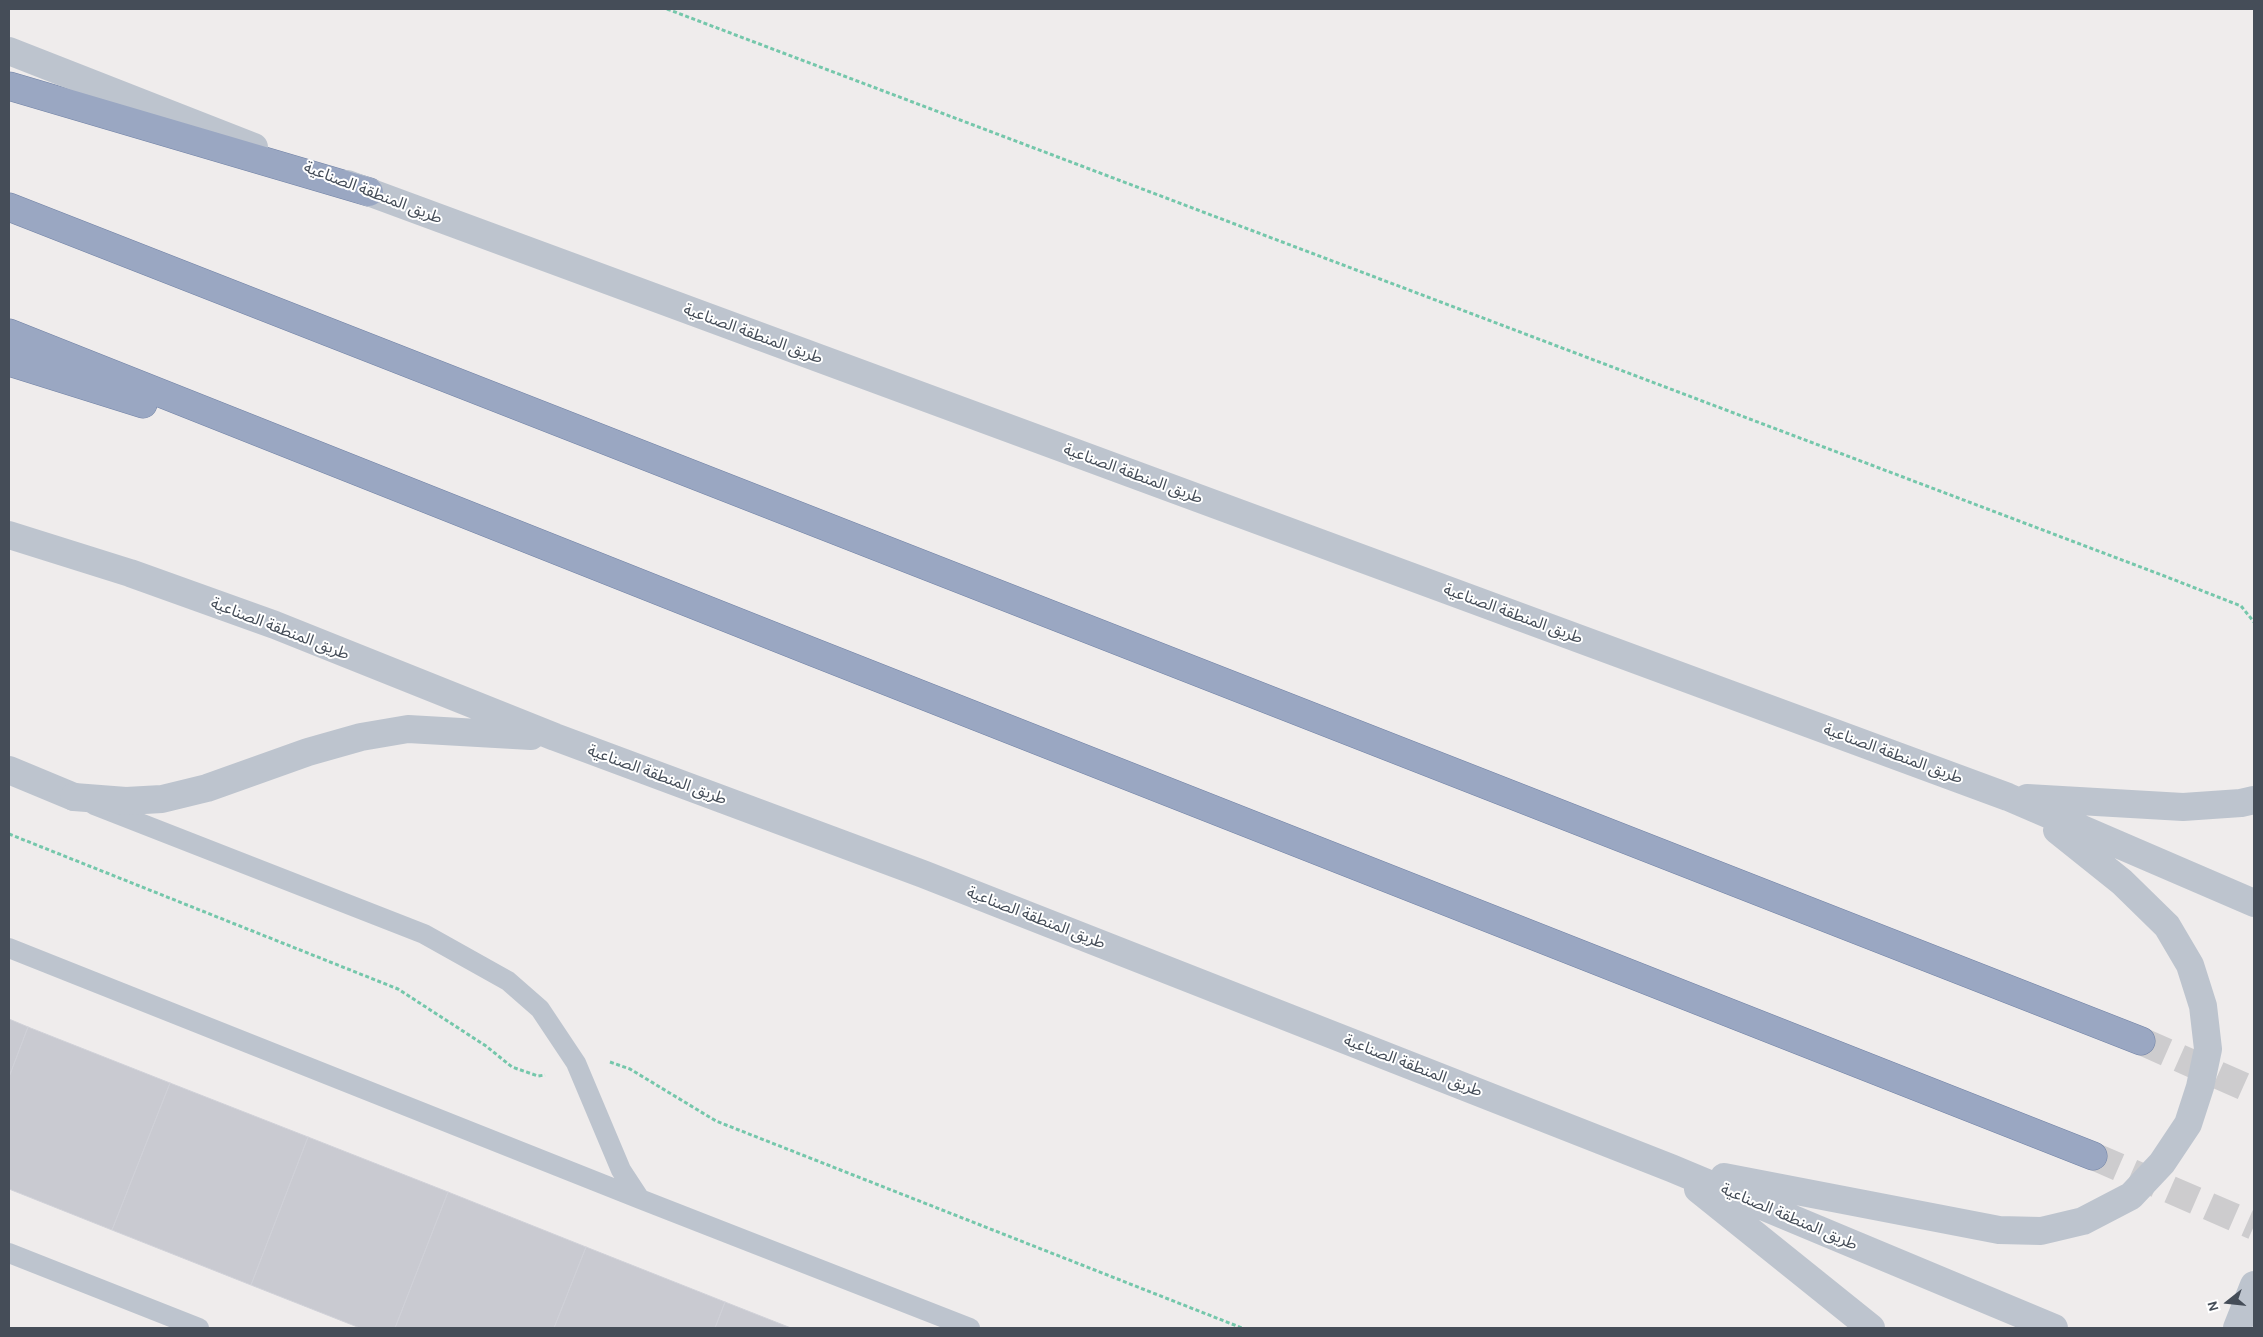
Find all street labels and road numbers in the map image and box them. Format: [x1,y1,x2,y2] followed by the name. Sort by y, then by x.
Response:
[301,158,445,228] street label: طريق المنطقة الصناعية
[681,300,825,368] street label: طريق المنطقة الصناعية
[1061,440,1205,508] street label: طريق المنطقة الصناعية
[1441,580,1585,648] street label: طريق المنطقة الصناعية
[208,594,352,664] street label: طريق المنطقة الصناعية
[1821,720,1965,788] street label: طريق المنطقة الصناعية
[585,741,729,809] street label: طريق المنطقة الصناعية
[964,883,1108,953] street label: طريق المنطقة الصناعية
[1341,1031,1485,1101] street label: طريق المنطقة الصناعية
[1718,1179,1860,1255] street label: طريق المنطقة الصناعية

